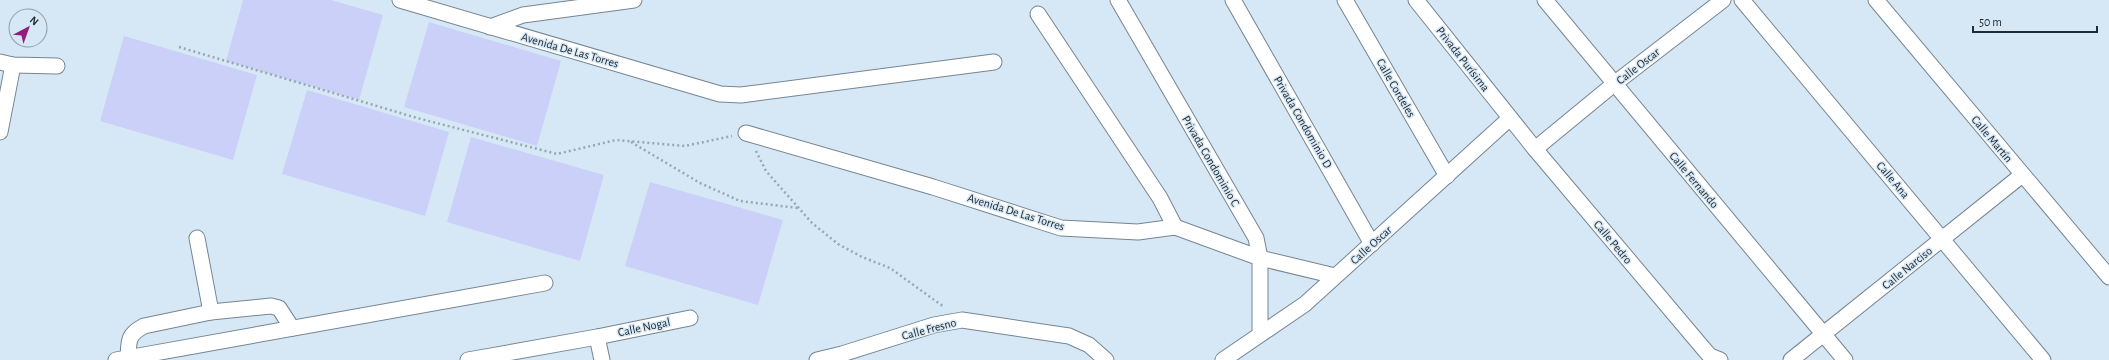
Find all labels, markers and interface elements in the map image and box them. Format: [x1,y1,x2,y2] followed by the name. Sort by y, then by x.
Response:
[8,8,48,48] north arrow
[1973,8,2097,34] scale bar
[28,14,41,27] text: N
[1979,16,2002,28] text: 50 m
[1434,24,1492,94] street label: Privada Purísima
[520,30,620,70] street label: Avenida De Las Torres
[1614,45,1662,86] street label: Calle Oscar
[1374,57,1418,119] street label: Calle Cordeles
[1272,74,1334,170] street label: Privada Condominio D
[1969,113,2015,165] street label: Calle Martín
[1180,114,1242,208] street label: Privada Condominio C
[1667,150,1721,210] street label: Calle Fernando
[1874,159,1912,201] street label: Calle Ana
[966,192,1066,232] street label: Avenida De Las Torres
[1592,218,1635,266] street label: Calle Pedro
[1348,223,1394,267] street label: Calle Oscar
[1880,244,1934,292] street label: Calle Narciso
[617,316,671,338] street label: Calle Nogal
[900,316,958,342] street label: Calle Fresno

